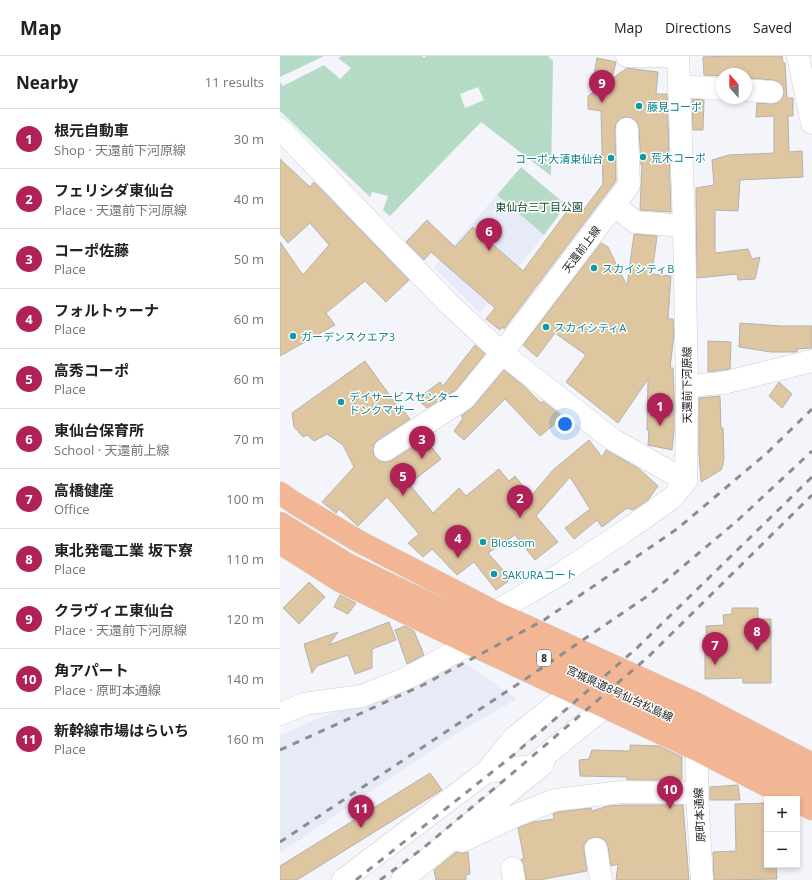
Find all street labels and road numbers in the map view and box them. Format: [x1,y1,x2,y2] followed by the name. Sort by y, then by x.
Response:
[558,223,604,275] street label: 天還前上線
[679,347,694,424] street label: 天還前下河原線
[537,650,551,666] road number: 8
[564,662,676,724] street label: 宮城県道8号仙台松島線
[690,787,708,843] street label: 原町本通線

